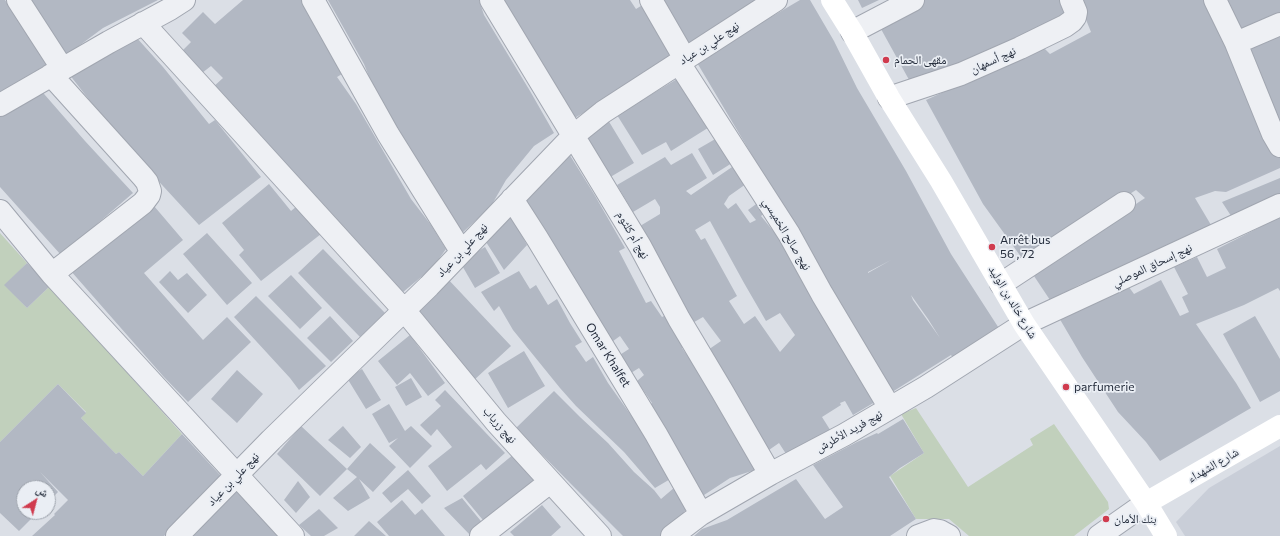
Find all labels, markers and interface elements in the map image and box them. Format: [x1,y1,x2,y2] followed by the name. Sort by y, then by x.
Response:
[676,18,742,68] street label: نهج علي بن عياد
[968,44,1018,76] street label: نهج أسمهان
[894,53,946,67] place label: مقهى الحمام
[881,55,891,65] marker: مقهى الحمام
[760,195,814,273] street label: نهج صالح الخميسي
[614,208,652,262] street label: نهج أم كلثوم
[433,220,491,280] street label: نهج علي بن عياد
[1000,233,1050,261] place label: Arrêt bus 56 , 72
[1110,240,1194,290] street label: نهج إسحاق الموصلي
[987,242,997,252] marker: Arrêt bus 56 , 72
[986,263,1040,341] street label: شارع خالد بن الوليد
[582,320,634,390] street label: Omar Khalfet
[1074,380,1135,394] place label: parfumerie
[1061,382,1071,392] marker: parfumerie
[480,404,520,446] street label: نهج زرياب
[813,407,885,455] street label: نهج فريد الأطرش
[1185,445,1241,485] street label: شارع الشهداء
[204,449,262,509] street label: نهج علي بن عياد
[16,480,56,520] north arrow
[34,482,51,499] text: ش
[1114,512,1157,526] place label: بنك الأمان
[1101,514,1111,524] marker: بنك الأمان

